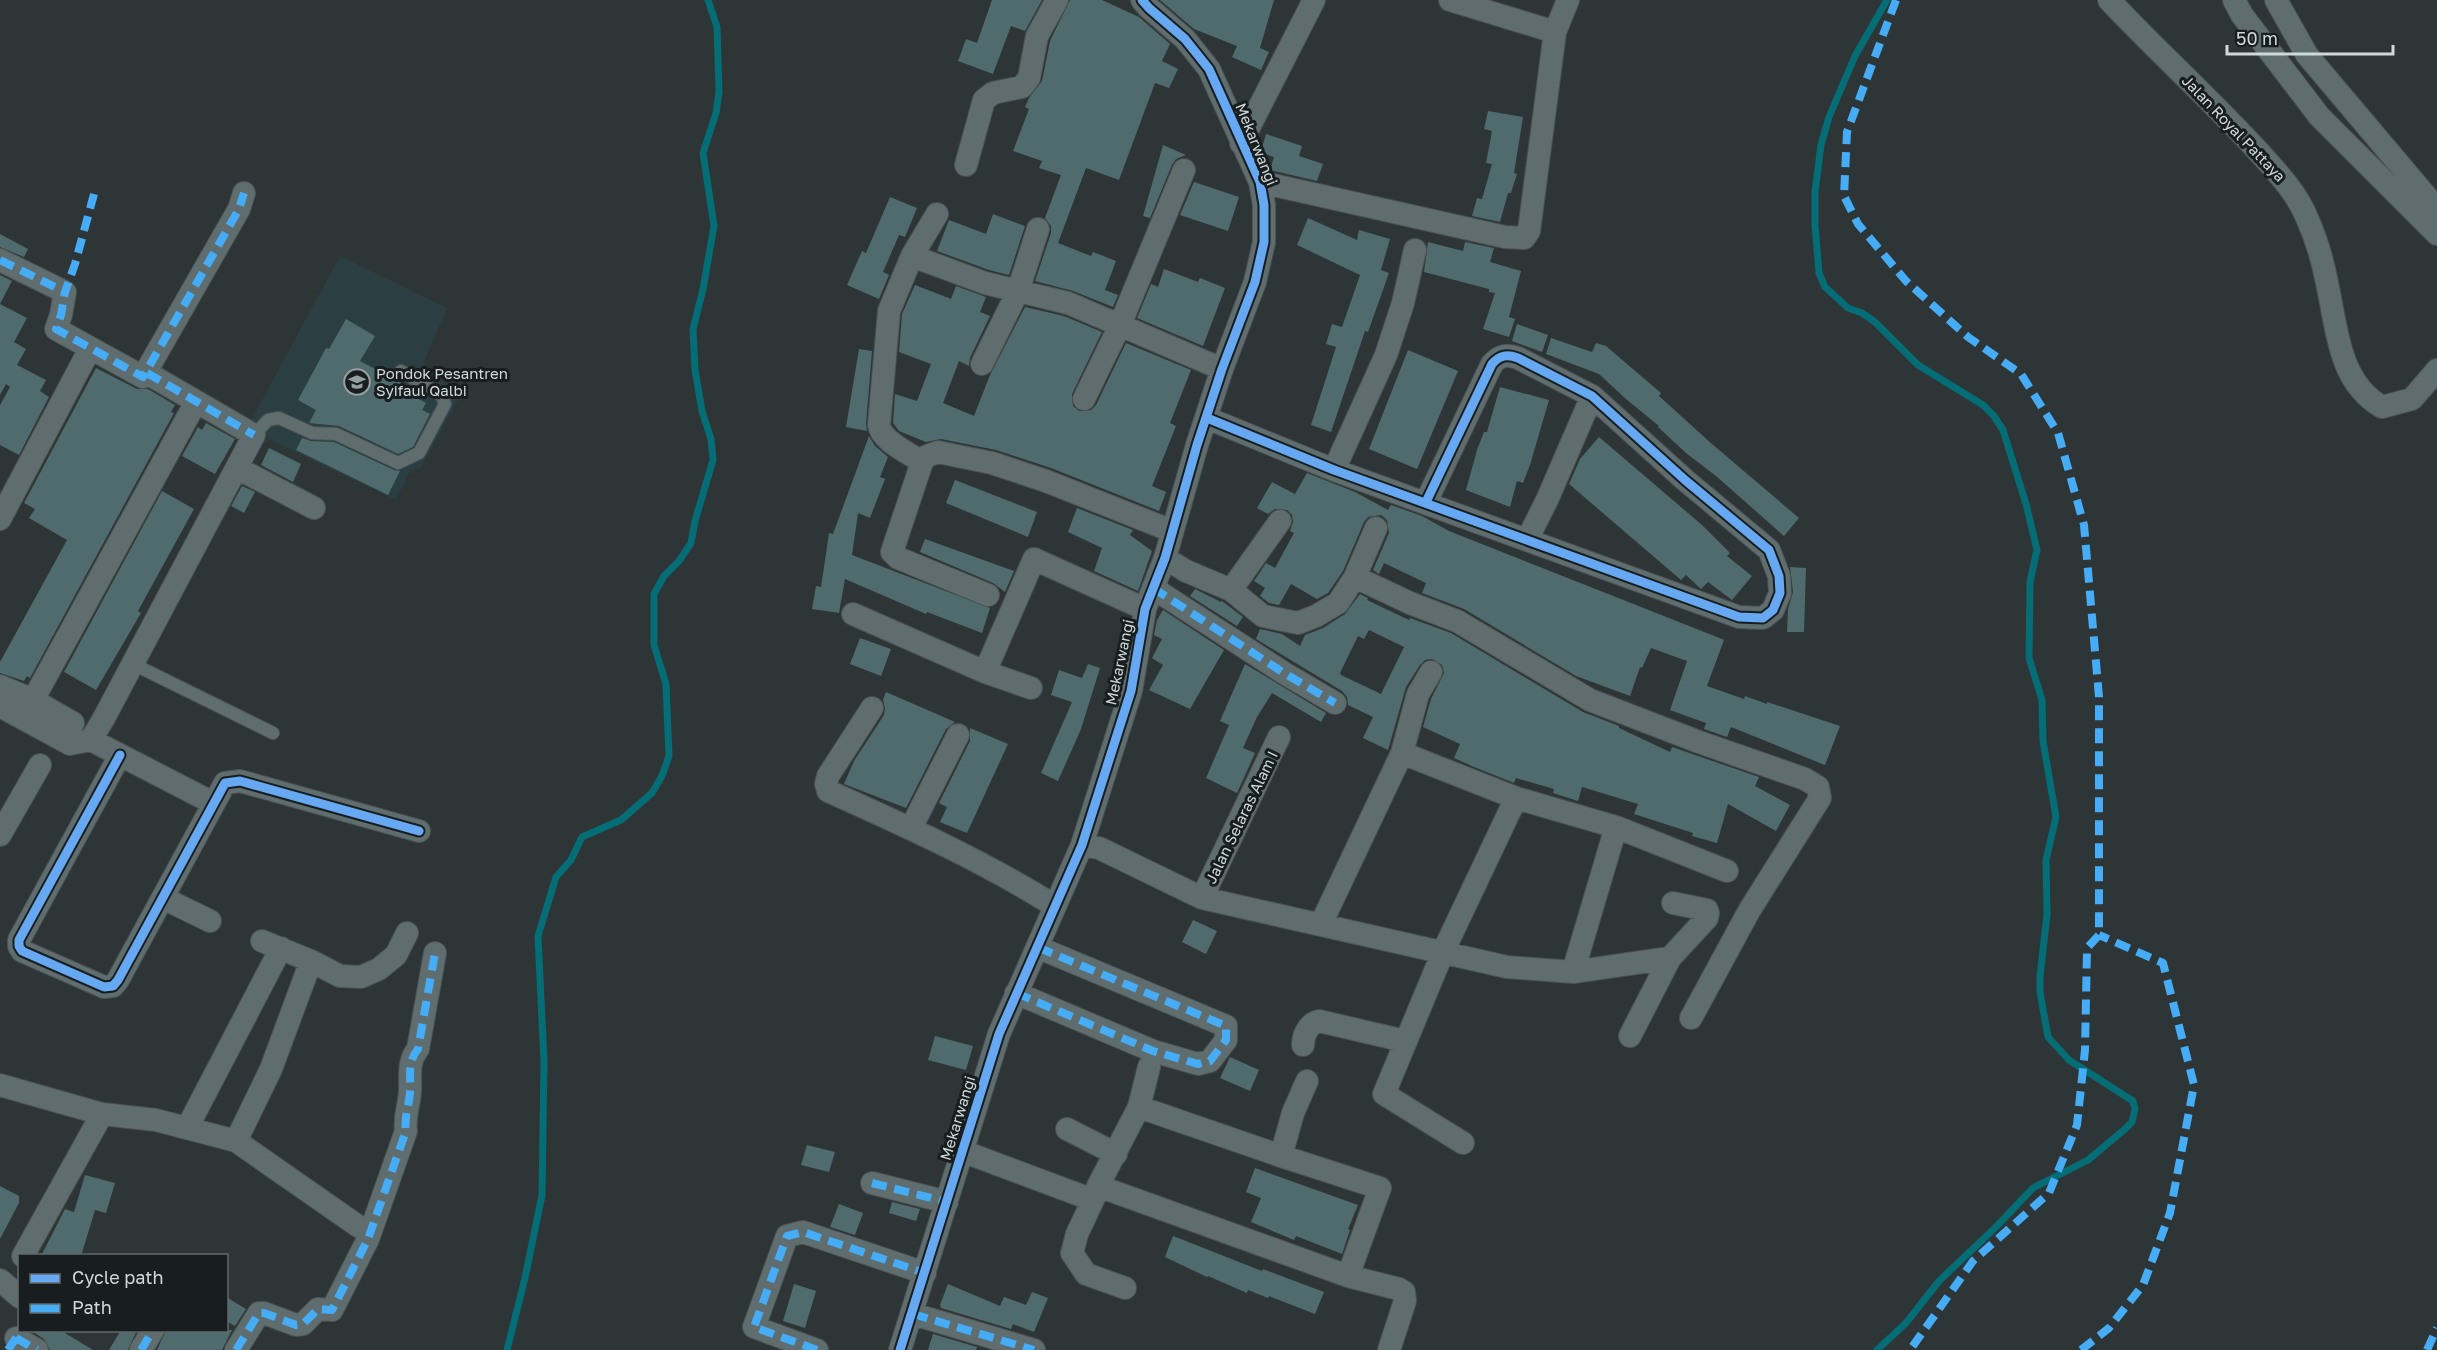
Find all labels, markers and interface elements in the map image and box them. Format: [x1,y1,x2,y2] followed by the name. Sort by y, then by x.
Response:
[2227,18,2394,56] scale bar
[2236,27,2278,49] text: 50 m
[2178,71,2290,185] street label: Jalan Royal Pattaya
[1232,100,1282,188] street label: Mekarwangi
[376,364,508,399] place label: Pondok Pesantren Syifaul Qalbi
[342,367,372,397] school or university icon: Pondok Pesantren Syifaul Qalbi
[1101,617,1137,707] street label: Mekarwangi
[1201,748,1281,886] street label: Jalan Selaras Alam I
[936,1074,978,1162] street label: Mekarwangi
[18,1254,228,1332] legend
[72,1266,164,1288] text: Cycle path
[72,1296,112,1318] text: Path

